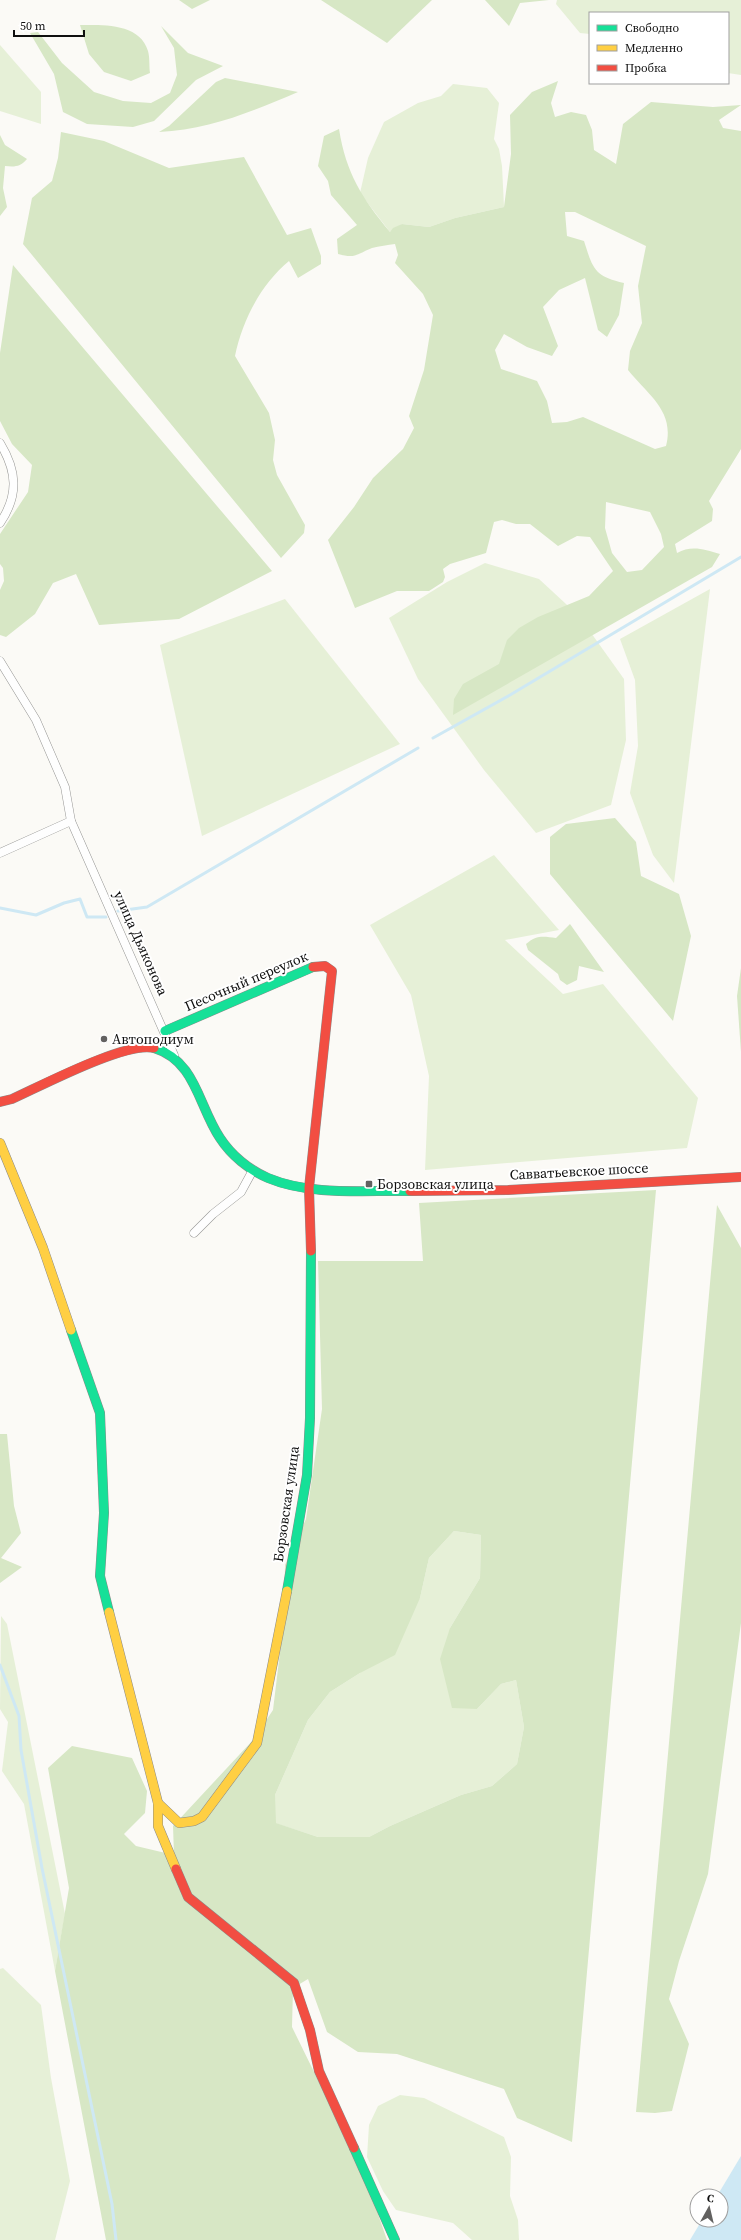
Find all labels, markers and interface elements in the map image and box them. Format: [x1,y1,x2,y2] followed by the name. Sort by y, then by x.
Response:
[14,12,84,38] scale bar
[589,12,729,84] legend
[20,18,46,34] text: 50 m
[625,20,680,36] text: Свободно
[625,40,683,56] text: Медленно
[625,60,668,76] text: Пробка
[109,887,173,999] street label: улица Дьяконова
[181,946,311,1016] street label: Песочный переулок
[112,1029,194,1049] place label: Автоподиум
[99,1034,109,1044] marker: Автоподиум
[509,1157,649,1185] street label: Савватьевское шоссе
[377,1174,495,1194] place label: Борзовская улица
[364,1179,374,1189] marker: Борзовская улица
[268,1444,304,1563] street label: Борзовская улица
[689,2188,729,2228] north arrow
[706,2191,715,2207] text: С

